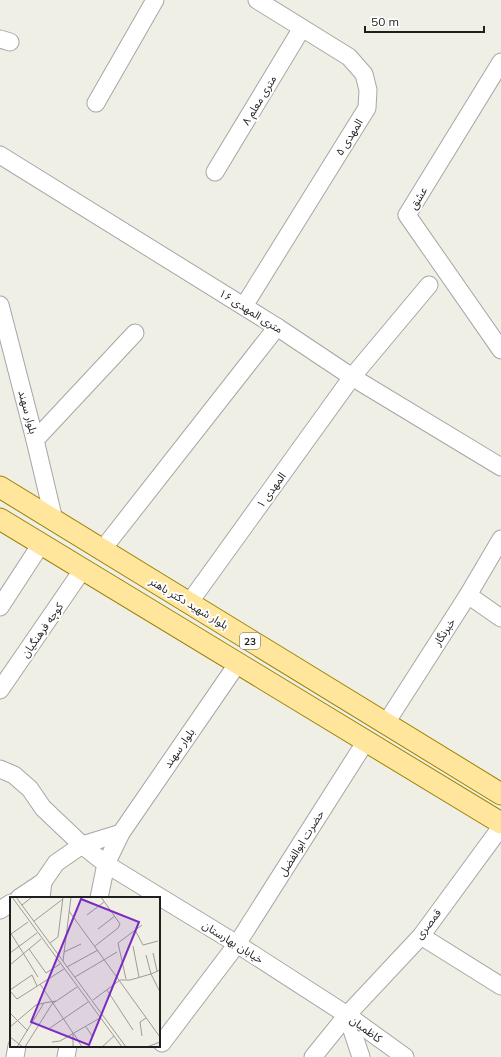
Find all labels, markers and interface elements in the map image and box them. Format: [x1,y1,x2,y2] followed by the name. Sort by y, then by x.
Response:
[365,8,484,34] scale bar
[371,14,399,29] text: 50 m
[239,72,281,128] street label: ۸ متری معلم
[332,116,366,158] street label: المهدی ۵
[406,184,430,212] street label: عشق
[217,286,286,336] street label: ۱۶ متری المهدی
[15,389,41,435] street label: بلوار سهند
[253,469,289,511] street label: المهدی ۱
[146,573,231,632] street label: بلوار شهید دکتر باهنر
[18,599,67,661] street label: کوچه فرهنگیان
[429,615,458,649] street label: خبرنگار
[240,633,260,649] road number: 23
[160,726,198,770] street label: بلوار سهند
[275,807,327,879] street label: حضرت ابوالفضل
[10,897,160,1047] inset map
[412,906,444,942] street label: قمصری
[200,918,267,967] street label: خیابان بهارستان
[347,1013,385,1046] street label: کاظمیان

